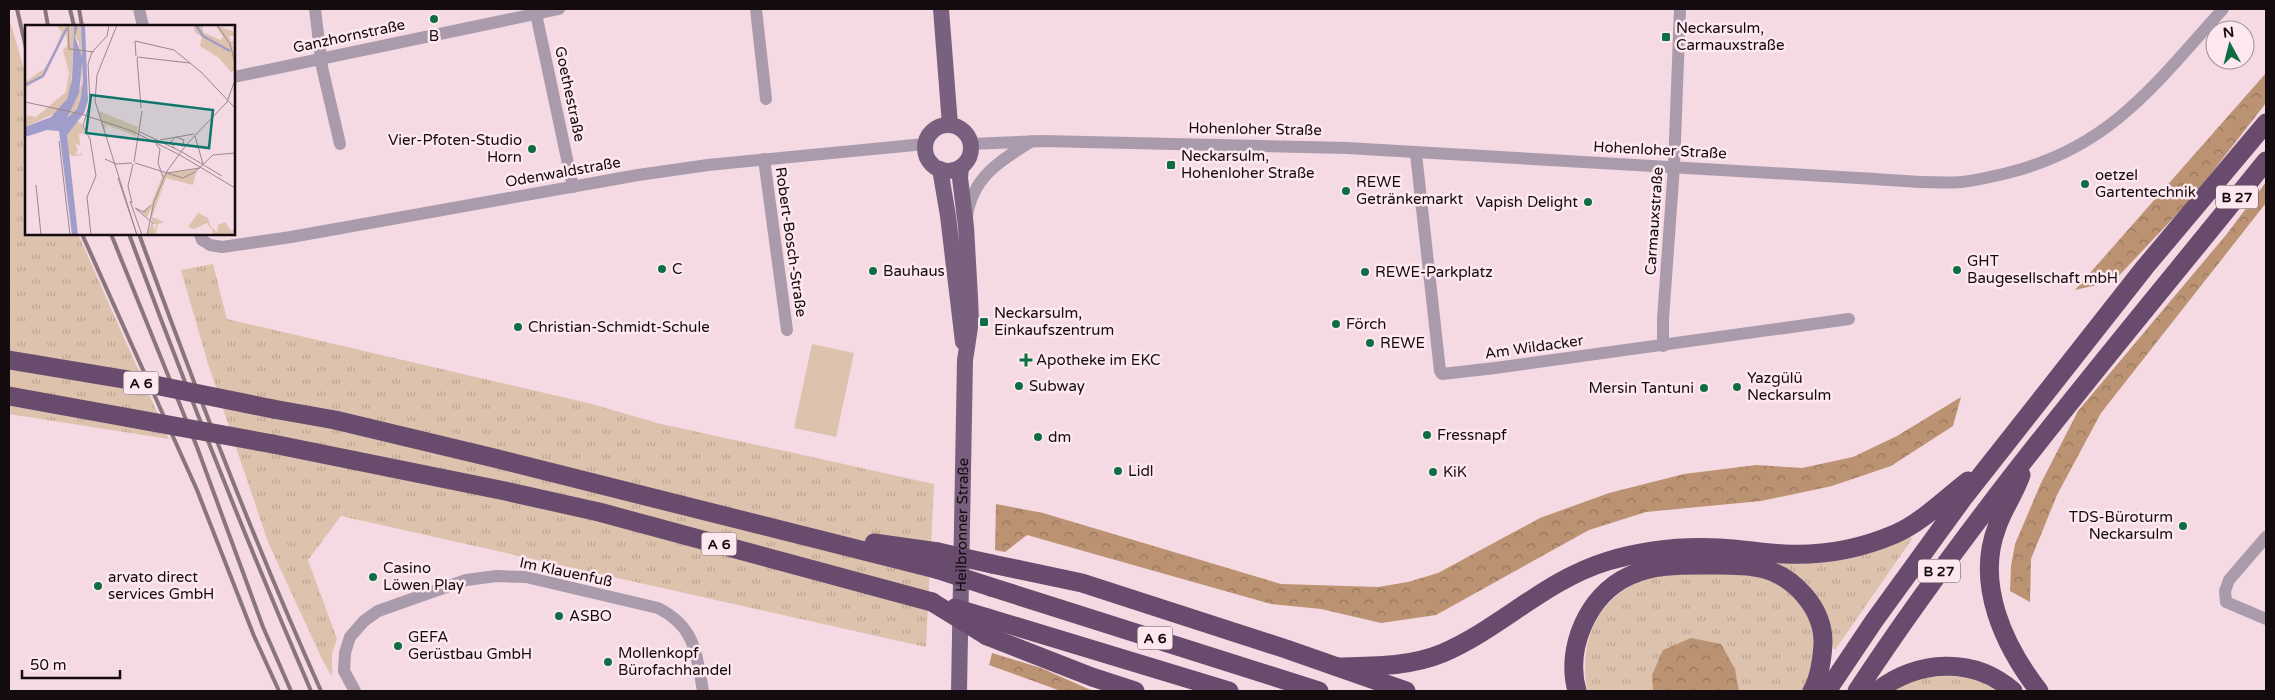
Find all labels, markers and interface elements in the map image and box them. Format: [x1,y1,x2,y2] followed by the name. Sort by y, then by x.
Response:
[428,13,440,25] marker: B
[291,15,407,57] street label: Ganzhornstraße
[1676,19,1784,54] place label: Neckarsulm, Carmauxstraße
[2205,20,2255,70] north arrow
[2222,23,2235,42] text: N
[25,25,235,235] inset map
[429,27,439,45] place label: B
[1660,31,1672,43] marker: Neckarsulm, Carmauxstraße
[551,45,589,143] street label: Goethestraße
[1188,119,1322,139] street label: Hohenloher Straße
[388,131,522,166] place label: Vier-Pfoten-Studio Horn
[1593,138,1727,162] street label: Hohenloher Straße
[526,143,538,155] marker: Vier-Pfoten-Studio Horn
[1181,147,1315,182] place label: Neckarsulm, Hohenloher Straße
[504,153,622,191] street label: Odenwaldstraße
[1165,159,1177,171] marker: Neckarsulm, Hohenloher Straße
[772,166,810,318] street label: Robert-Bosch-Straße
[1641,166,1667,276] street label: Carmauxstraße
[2095,166,2196,201] place label: oetzel Gartentechnik
[1356,173,1464,208] place label: REWE Getränkemarkt
[2079,178,2091,190] marker: oetzel Gartentechnik
[1340,185,1352,197] marker: REWE Getränkemarkt
[2216,186,2258,208] road number: B 27
[1475,193,1578,211] place label: Vapish Delight
[1582,196,1594,208] marker: Vapish Delight
[1967,252,2118,287] place label: GHT Baugesellschaft mbH
[672,260,682,278] place label: C
[883,262,945,280] place label: Bauhaus
[656,263,668,275] marker: C
[1375,263,1493,281] place label: REWE-Parkplatz
[1951,264,1963,276] marker: GHT Baugesellschaft mbH
[867,265,879,277] marker: Bauhaus
[1359,266,1371,278] marker: REWE-Parkplatz
[994,304,1114,339] place label: Neckarsulm, Einkaufszentrum
[1346,315,1386,333] place label: Förch
[978,316,990,328] marker: Neckarsulm, Einkaufszentrum
[528,318,710,336] place label: Christian-Schmidt-Schule
[1330,318,1342,330] marker: Förch
[512,321,524,333] marker: Christian-Schmidt-Schule
[1484,331,1585,363] street label: Am Wildacker
[1380,334,1425,352] place label: REWE
[1364,337,1376,349] marker: REWE
[1036,351,1160,369] place label: Apotheke im EKC
[1020,354,1032,366] marker: Apotheke im EKC
[1747,369,1831,404] place label: Yazgülü Neckarsulm
[124,372,158,394] road number: A 6
[1029,377,1085,395] place label: Subway
[1588,379,1694,397] place label: Mersin Tantuni
[1013,380,1025,392] marker: Subway
[1731,381,1743,393] marker: Yazgülü Neckarsulm
[1698,382,1710,394] marker: Mersin Tantuni
[1437,426,1507,444] place label: Fressnapf
[1048,428,1071,446] place label: dm
[1421,429,1433,441] marker: Fressnapf
[1032,431,1044,443] marker: dm
[952,458,972,592] street label: Heilbronner Straße
[1128,462,1154,480] place label: Lidl
[1443,463,1467,481] place label: KiK
[1112,465,1124,477] marker: Lidl
[1427,466,1439,478] marker: KiK
[2069,508,2173,543] place label: TDS-Büroturm Neckarsulm
[2177,520,2189,532] marker: TDS-Büroturm Neckarsulm
[702,532,736,556] road number: A 6
[518,553,614,591] street label: Im Klauenfuß
[383,559,464,594] place label: Casino Löwen Play
[1918,560,1960,582] road number: B 27
[108,568,214,603] place label: arvato direct services GmbH
[367,571,379,583] marker: Casino Löwen Play
[92,580,104,592] marker: arvato direct services GmbH
[569,607,612,625] place label: ASBO
[553,610,565,622] marker: ASBO
[1138,626,1172,650] road number: A 6
[408,628,532,663] place label: GEFA Gerüstbau GmbH
[392,640,404,652] marker: GEFA Gerüstbau GmbH
[618,644,731,679] place label: Mollenkopf Bürofachhandel
[22,648,120,680] scale bar
[30,656,67,674] text: 50 m
[602,656,614,668] marker: Mollenkopf Bürofachhandel

